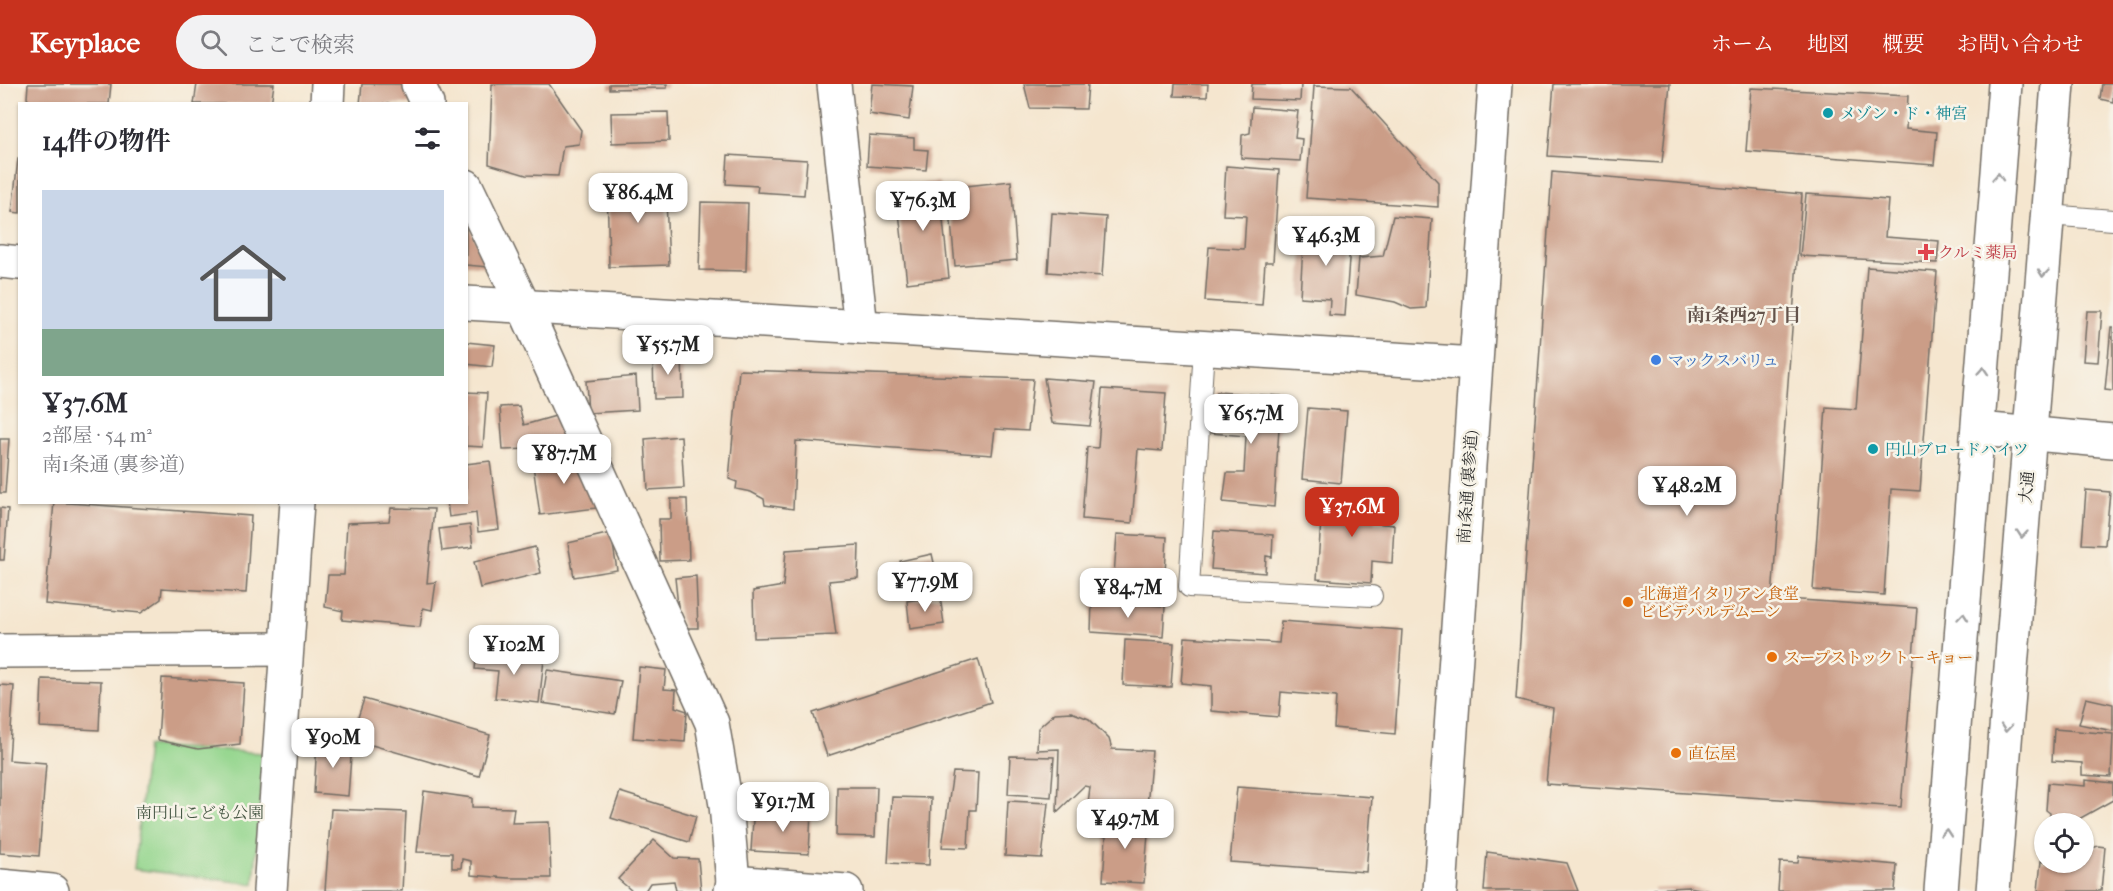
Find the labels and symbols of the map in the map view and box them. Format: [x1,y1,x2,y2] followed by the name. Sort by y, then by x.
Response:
[1840,104,1968,123] place label: メゾン・ド・神宮
[1821,106,1835,120] marker: メゾン・ド・神宮
[1992,172,2005,181] one-way arrow
[589,173,687,224] pin: ¥86.4M
[874,181,972,232] pin: ¥76.3M
[1277,216,1375,267] pin: ¥46.3M
[1938,243,2018,262] place label: クルミ薬局
[1919,245,1933,259] marker: クルミ薬局
[2037,269,2050,278] one-way arrow
[1687,305,1801,326] district label: 南1条西27丁目
[619,325,717,376] pin: ¥55.7M
[1668,351,1779,370] place label: マックスバリュ
[1649,353,1663,367] marker: マックスバリュ
[1977,367,1990,376] one-way arrow
[1202,394,1300,445] pin: ¥65.7M
[1454,429,1481,545] street label: 南1条通 (裏参道)
[515,434,613,485] pin: ¥87.7M
[1885,440,2029,459] place label: 円山ブロードハイツ
[1866,442,1880,456] marker: 円山ブロードハイツ
[1638,466,1736,517] pin: ¥48.2M
[2016,470,2037,504] street label: 大通
[1303,487,1401,538] pin: ¥37.6M
[2016,530,2029,539] one-way arrow
[876,562,974,613] pin: ¥77.9M
[1079,568,1177,619] pin: ¥84.7M
[1640,584,1799,621] place label: 北海道イタリアン食堂 ビビデバルデムーン
[1621,595,1635,609] marker: 北海道イタリアン食堂 ビビデバルデムーン
[1957,613,1970,622] one-way arrow
[472,625,556,676] pin: ¥102M
[1784,648,1973,667] place label: スープストックトーキョー
[1765,650,1779,664] marker: スープストックトーキョー
[297,718,369,769] pin: ¥90M
[2000,724,2013,733] one-way arrow
[1688,744,1736,763] place label: 直伝屋
[1669,746,1683,760] marker: 直伝屋
[734,782,832,833] pin: ¥91.7M
[1076,799,1174,850] pin: ¥49.7M
[136,803,264,822] park label: 南円山こども公園
[1939,828,1952,837] one-way arrow

